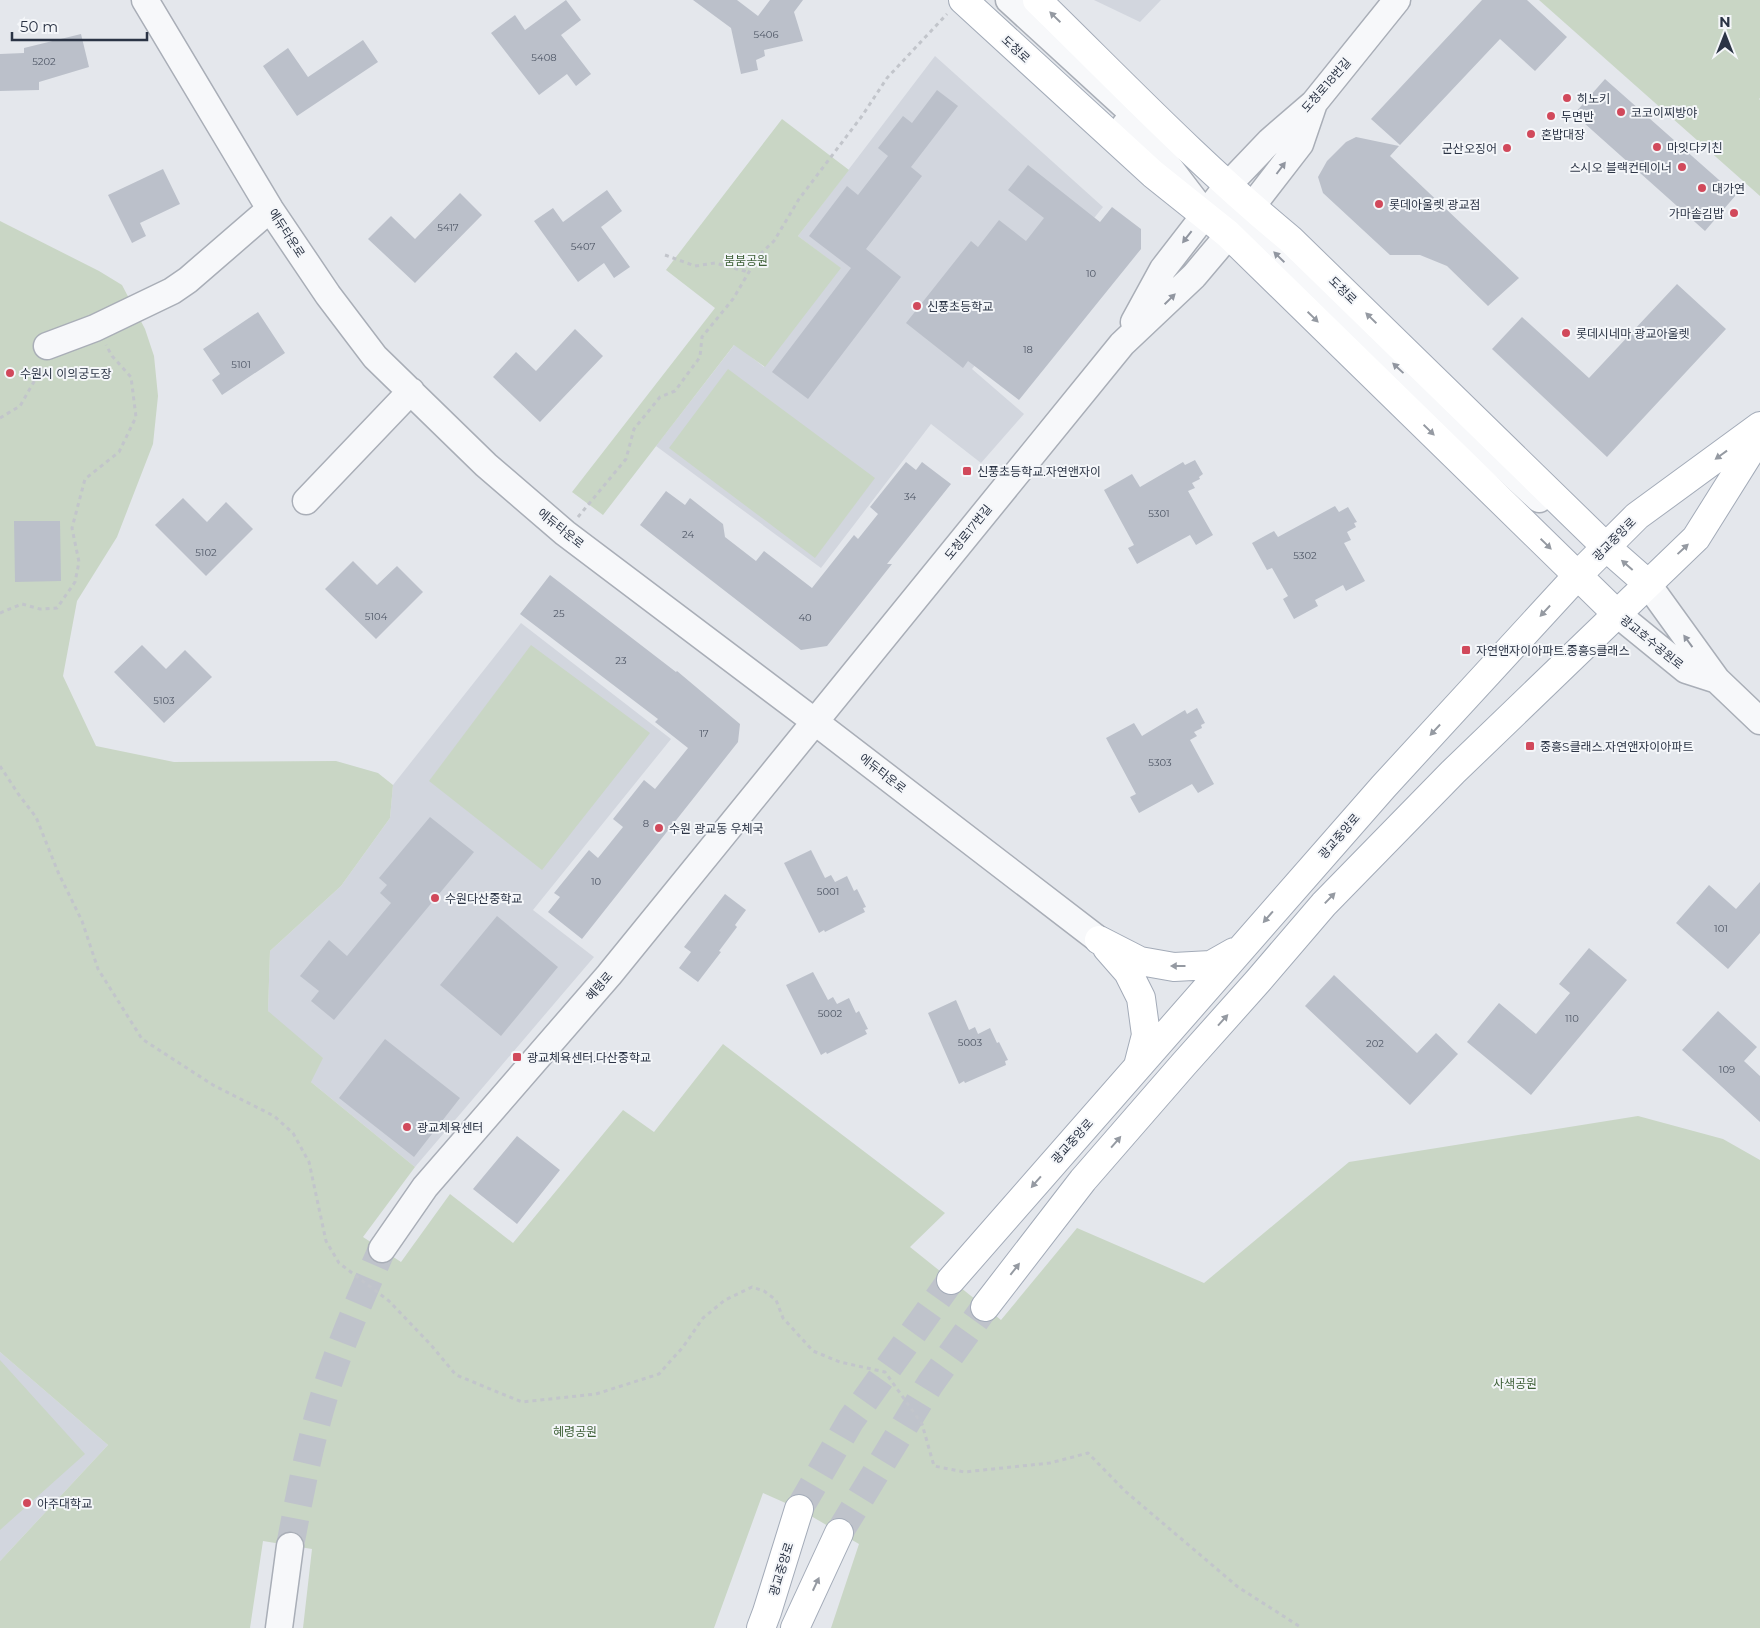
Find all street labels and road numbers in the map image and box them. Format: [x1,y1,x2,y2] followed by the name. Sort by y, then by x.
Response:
[999,32,1033,66] street label: 도청로
[1298,55,1354,115] street label: 도청로18번길
[266,206,308,260] street label: 에듀타운로
[1326,273,1360,307] street label: 도청로
[941,501,995,563] street label: 도청로17번길
[535,505,587,551] street label: 에듀타운로
[1589,514,1639,564] street label: 광교중앙로
[1617,612,1687,672] street label: 광교호수공원로
[857,750,909,796] street label: 에듀타운로
[1315,810,1363,862] street label: 광교중앙로
[582,969,616,1003] street label: 혜령로
[1048,1115,1096,1167] street label: 광교중앙로
[766,1540,796,1598] street label: 광교중앙로

